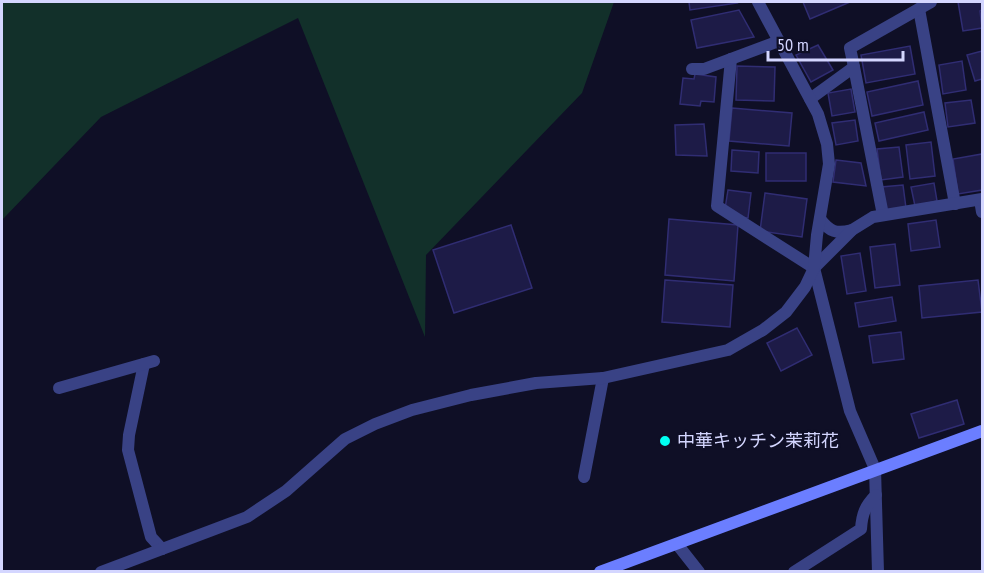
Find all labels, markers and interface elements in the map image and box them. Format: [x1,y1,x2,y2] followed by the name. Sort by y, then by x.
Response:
[768,24,903,62] scale bar
[777,33,809,56] text: 50 m
[677,429,839,452] place label: 中華キッチン茉莉花
[658,434,672,448] marker: 中華キッチン茉莉花

